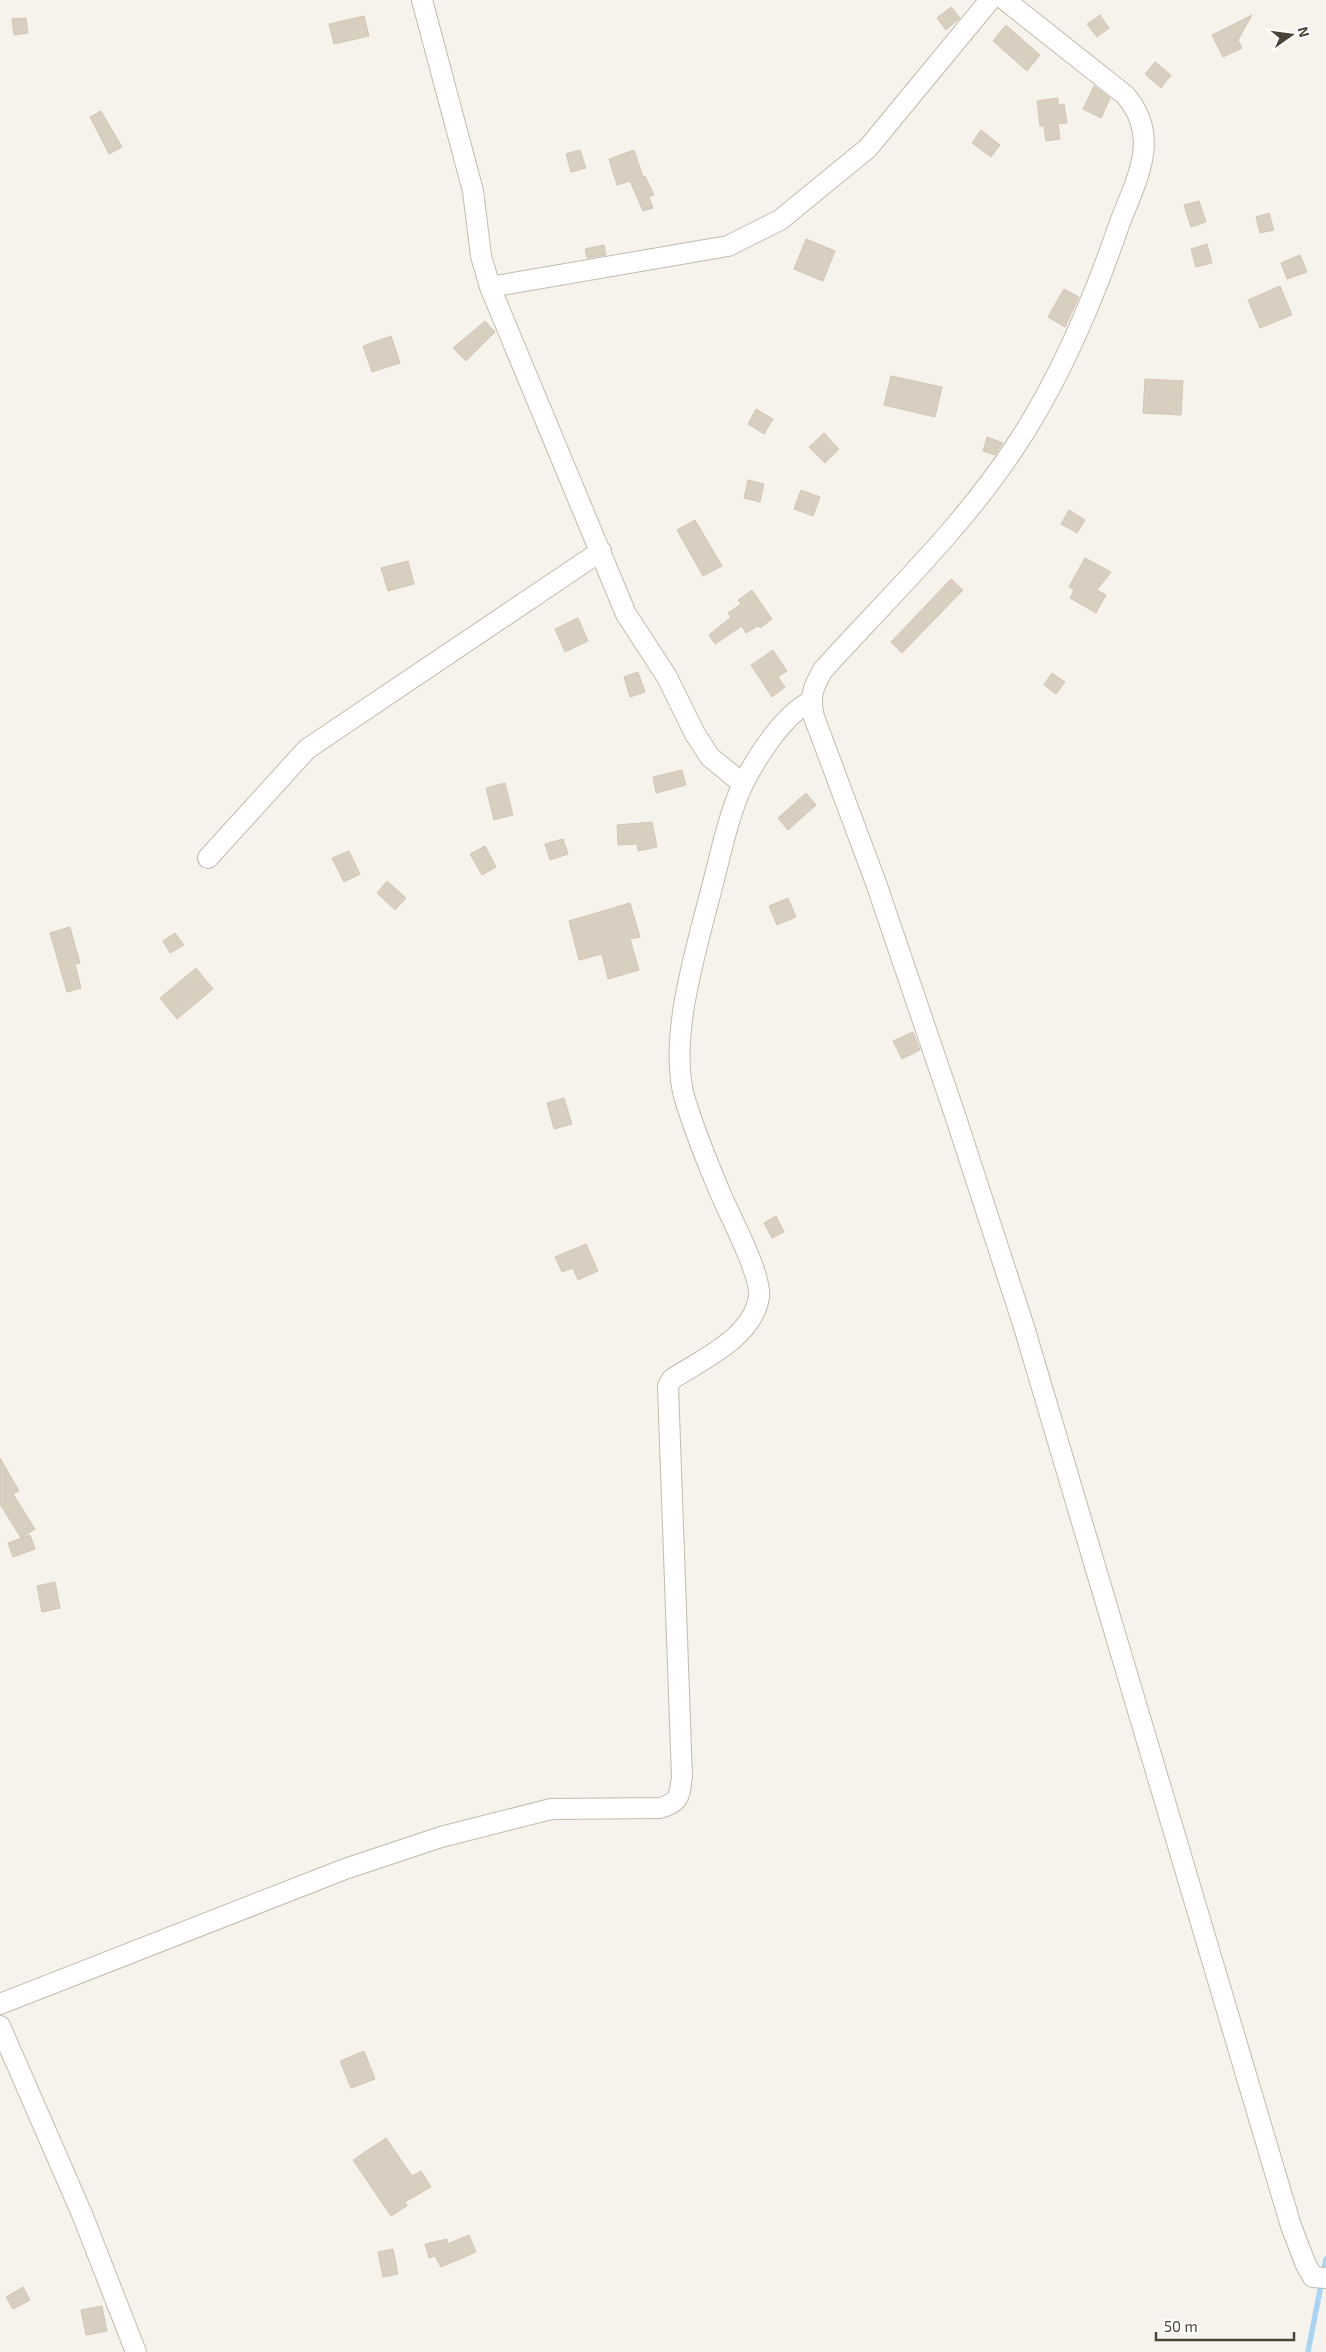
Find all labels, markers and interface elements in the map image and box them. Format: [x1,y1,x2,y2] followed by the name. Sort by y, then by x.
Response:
[1266,10,1316,60] north arrow
[1295,25,1314,39] text: N
[1156,2310,1294,2342] scale bar
[1164,2317,1198,2335] text: 50 m

